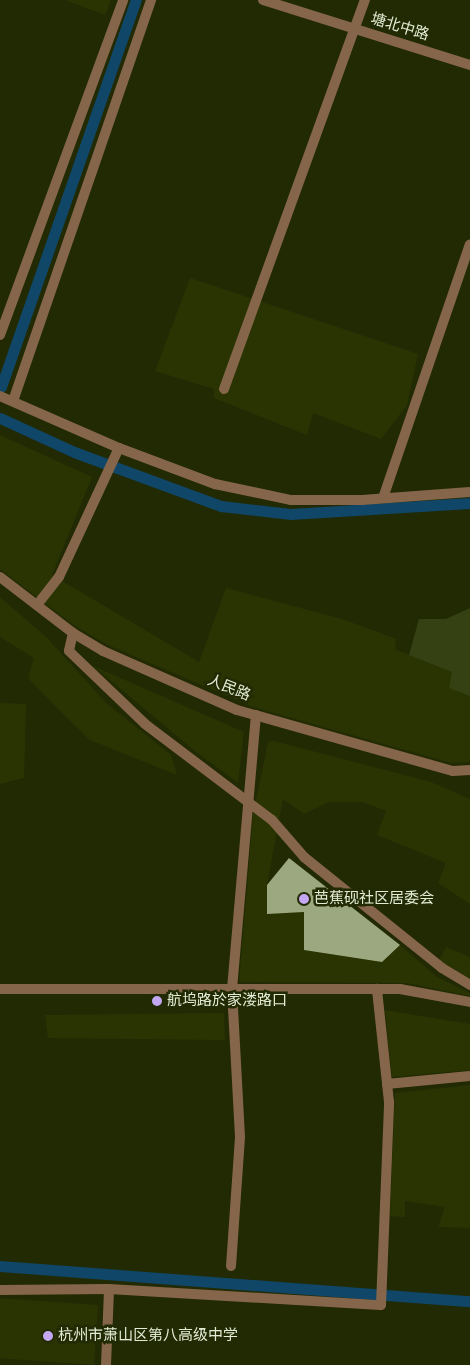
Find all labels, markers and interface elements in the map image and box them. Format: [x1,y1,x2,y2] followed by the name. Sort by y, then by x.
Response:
[369,10,431,44] street label: 塘北中路
[205,671,253,705] street label: 人民路
[314,890,434,908] place label: 芭蕉砚社区居委会
[298,893,310,905] marker: 芭蕉砚社区居委会
[167,992,287,1010] place label: 航坞路於家溇路口
[151,995,163,1007] marker: 航坞路於家溇路口
[58,1327,238,1345] place label: 杭州市萧山区第八高级中学
[42,1330,54,1342] marker: 杭州市萧山区第八高级中学

